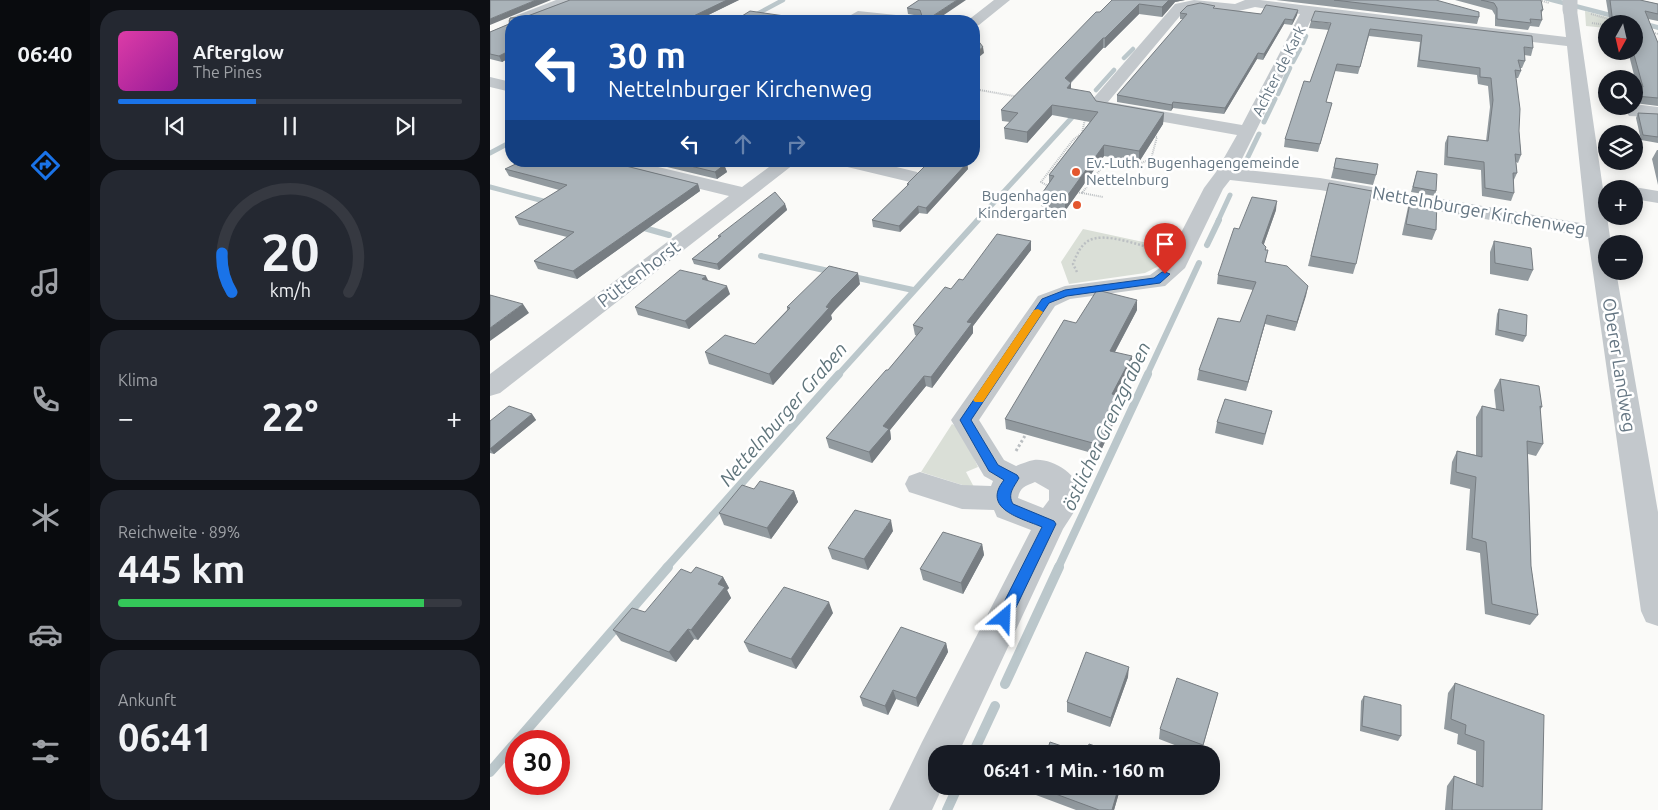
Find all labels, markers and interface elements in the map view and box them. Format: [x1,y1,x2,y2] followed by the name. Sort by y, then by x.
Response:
[1598,15,1642,60] north arrow
[1598,15,1643,280] map controls
[1248,22,1309,119] street label: Achter de Kark
[525,35,590,100] icon: left
[608,35,686,75] text: 30 m
[17,41,73,66] text: 06:40
[193,41,284,63] text: Afterglow
[193,63,262,81] text: The Pines
[1598,70,1643,115] button: search
[608,76,872,101] text: Nettelnburger Kirchenweg
[161,112,189,140] icon: previous
[276,112,304,140] icon: pause
[391,112,419,140] icon: next
[1598,125,1643,170] button: layers
[676,130,704,158] icon: left
[729,130,757,158] icon: ahead
[782,130,810,158] icon: right
[28,148,63,183] icon: directions
[1086,154,1300,188] place label: Ev.-Luth. Bugenhagengemeinde Nettelnburg
[1070,166,1082,178] marker: Ev.-Luth. Bugenhagengemeinde Nettelnburg
[1598,180,1643,225] button: +
[1371,181,1587,239] street label: Nettelnburger Kirchenweg
[978,187,1067,221] place label: Bugenhagen Kindergarten
[1071,199,1083,211] marker: Bugenhagen Kindergarten
[261,223,319,281] text: 20
[1144,223,1186,274] pin
[1151,230,1179,258] icon: arrive
[1598,235,1643,280] button: −
[593,236,684,311] street label: Püttenhorst
[28,265,63,300] icon: music
[269,280,311,300] text: km/h
[1600,296,1640,433] street label: Oberer Landweg
[715,338,851,490] water label: Nettelnburger Graben
[1057,338,1155,514] water label: östlicher Grenzgraben
[118,371,158,389] text: Klima
[28,382,63,417] icon: phone
[262,396,318,438] text: 22°
[118,402,134,433] text: −
[446,402,462,433] text: +
[28,500,63,535] icon: climate
[118,523,240,541] text: Reichweite · 89%
[118,548,245,590] text: 445 km
[977,591,1029,643] position arrow
[28,617,63,652] icon: car
[118,691,176,709] text: Ankunft
[118,716,213,758] text: 06:41
[505,730,570,795] speed limit sign: 30
[28,734,63,769] icon: filters
[983,759,1165,781] text: 06:41 · 1 Min. · 160 m

